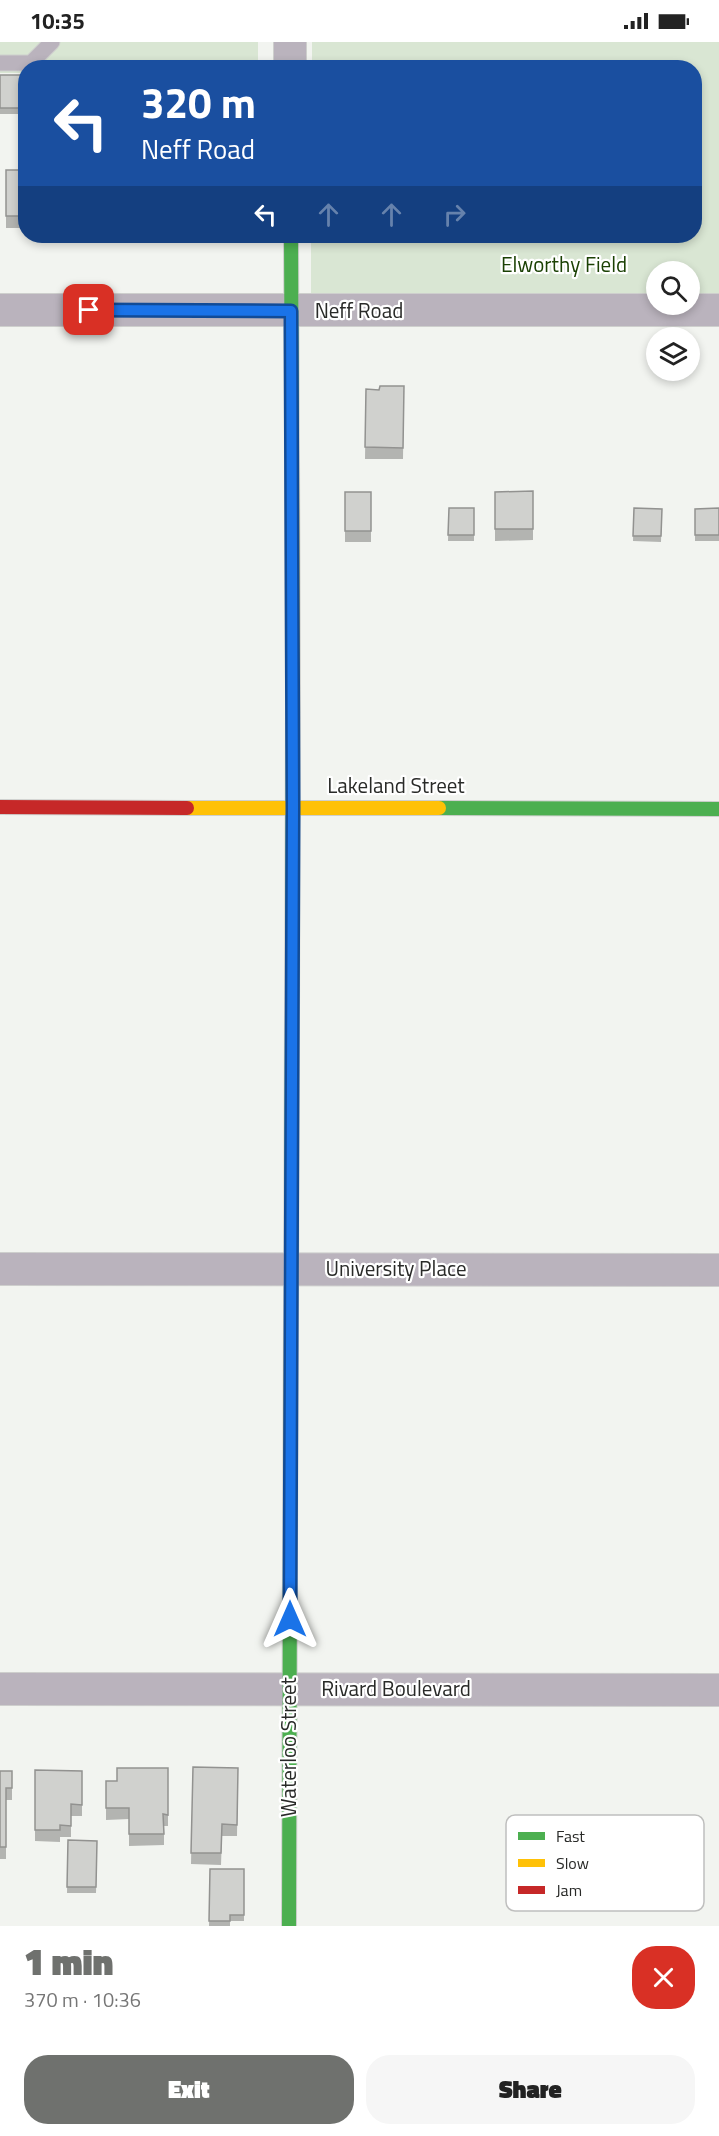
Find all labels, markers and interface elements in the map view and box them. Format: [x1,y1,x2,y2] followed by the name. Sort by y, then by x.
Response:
[30,4,85,38] text: 10:35
[141,70,256,134] text: 320 m
[42,84,120,162] icon: left
[141,128,255,169] text: Neff Road
[249,198,282,231] icon: left
[312,198,345,231] icon: ahead
[375,198,408,231] icon: ahead
[438,198,471,231] icon: right
[501,248,627,280] park label: Elworthy Field
[646,261,700,381] map controls
[646,261,700,315] button: search
[63,284,114,335] pin
[72,293,105,326] icon: arrive
[315,294,403,326] street label: Neff Road
[646,327,700,381] button: layers
[327,769,465,801] street label: Lakeland Street
[325,1252,467,1284] street label: University Place
[258,1587,322,1651] position arrow
[321,1672,471,1704] street label: Rivard Boulevard
[272,1676,304,1817] street label: Waterloo Street
[506,1815,704,1911] legend
[556,1824,585,1848] text: Fast
[556,1851,589,1875] text: Slow
[556,1878,582,1902] text: Jam
[24,1934,113,1989] text: 1 min
[632,1946,695,2009] button: close
[24,1984,141,2015] text: 370 m · 10:36
[24,2055,354,2124] button: Exit
[366,2055,695,2124] button: Share

